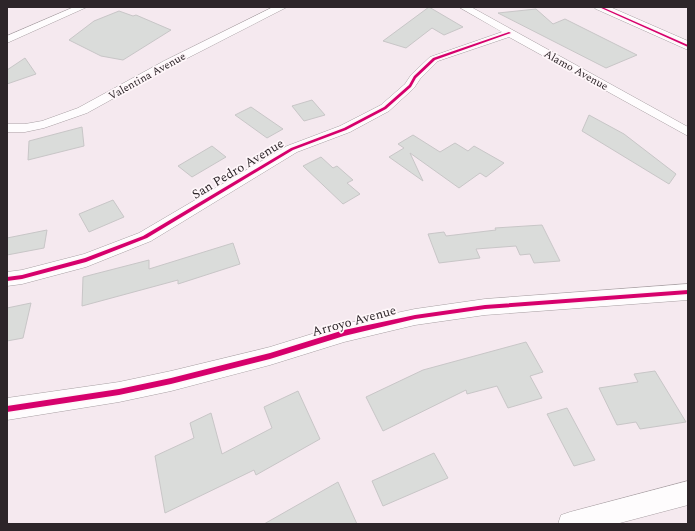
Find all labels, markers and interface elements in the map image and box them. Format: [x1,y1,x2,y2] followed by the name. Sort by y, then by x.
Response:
[541,45,611,95] street label: Alamo Avenue
[105,48,189,104] street label: Valentina Avenue
[188,134,288,204] street label: San Pedro Avenue
[310,300,398,342] street label: Arroyo Avenue

